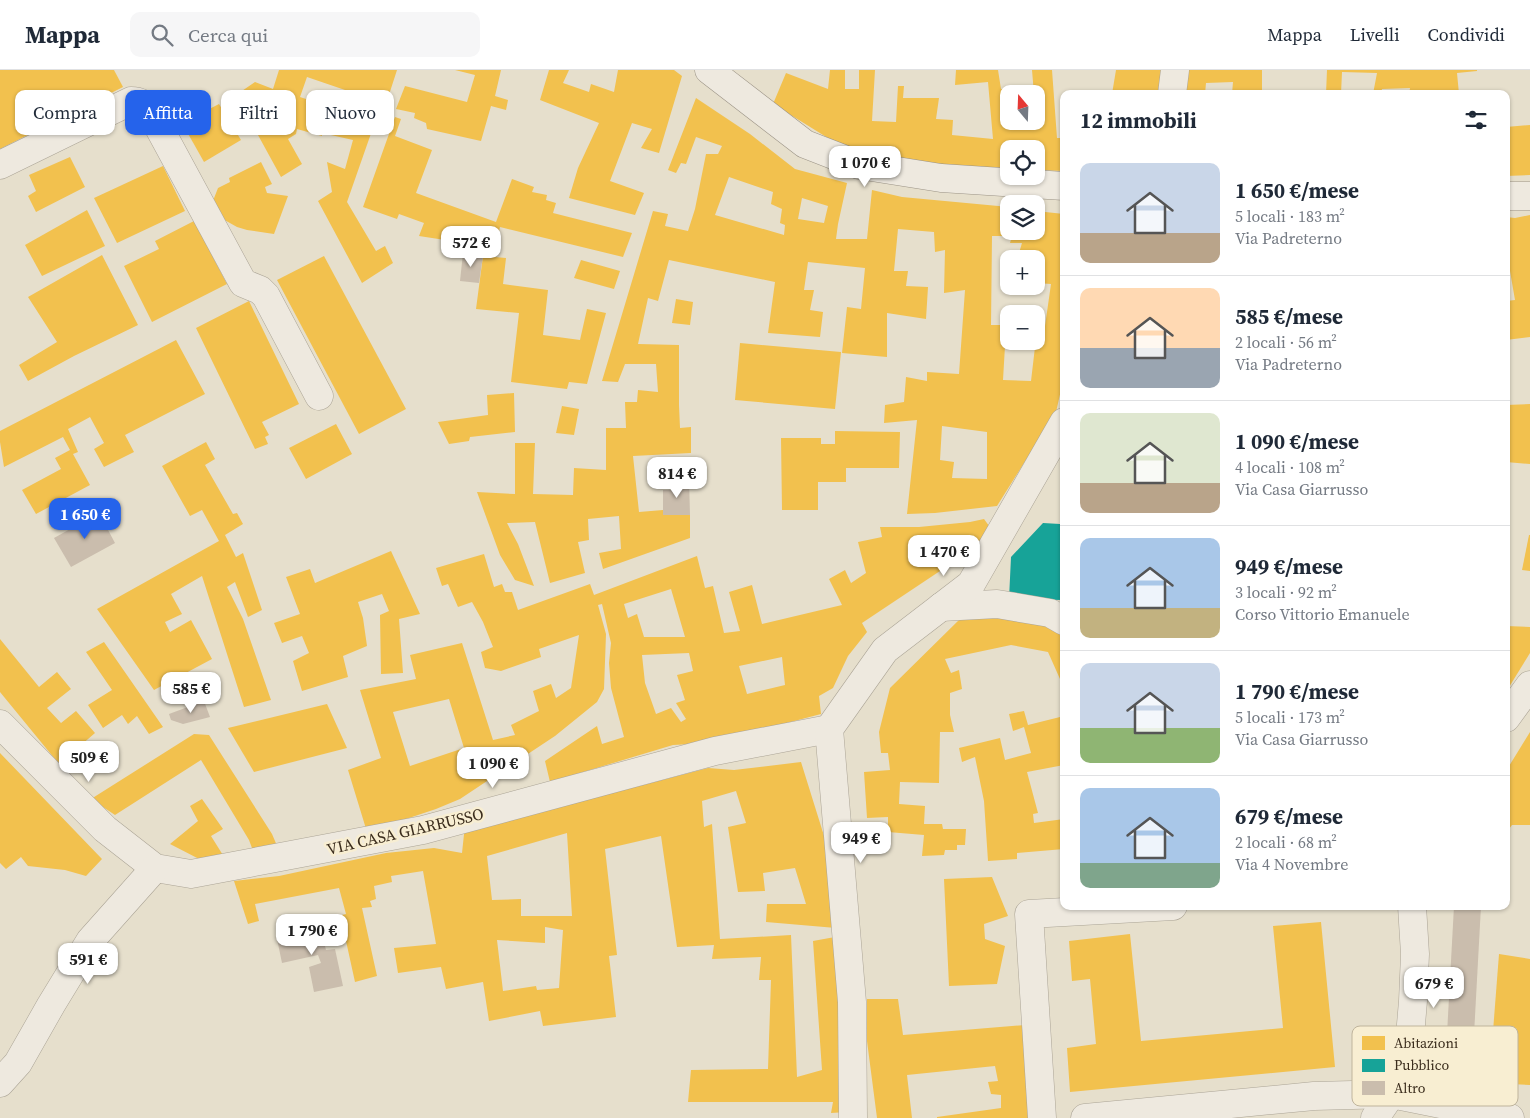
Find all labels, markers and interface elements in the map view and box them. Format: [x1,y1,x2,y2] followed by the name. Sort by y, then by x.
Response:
[130,12,480,57] search box
[25,18,100,51] text: Mappa
[148,21,176,49] icon: search
[188,22,268,48] text: Cerca qui
[1267,22,1322,47] text: Mappa
[1350,22,1400,47] text: Livelli
[1428,22,1505,47] text: Condividi
[1000,85,1045,130] north arrow
[1000,85,1045,350] map controls
[15,90,115,135] chip: Compra
[125,90,211,135] chip: Affitta
[221,90,296,135] chip: Filtri
[306,90,394,135] chip: Nuovo
[1080,106,1197,135] text: 12 immobili
[1462,106,1490,134] icon: filters
[1000,140,1045,185] button: locate
[819,146,911,188] pin: 1 070 €
[840,151,890,173] text: 1 070 €
[1235,176,1359,205] text: 1 650 €/mese
[1120,183,1180,243] icon: home
[1000,195,1045,240] button: layers
[1235,205,1345,227] text: 5 locali · 183 m²
[436,226,506,268] pin: 572 €
[1235,227,1342,249] text: Via Padreterno
[452,231,490,253] text: 572 €
[1000,250,1045,295] button: +
[1235,302,1343,331] text: 585 €/mese
[1000,305,1045,350] button: −
[1120,308,1180,368] icon: home
[1235,331,1337,353] text: 2 locali · 56 m²
[1235,353,1342,375] text: Via Padreterno
[1235,427,1359,456] text: 1 090 €/mese
[1120,433,1180,493] icon: home
[642,456,712,499] pin: 814 €
[1235,456,1345,478] text: 4 locali · 108 m²
[658,462,696,484] text: 814 €
[1235,478,1368,500] text: Via Casa Giarrusso
[39,498,131,540] pin: 1 650 €
[60,503,110,525] text: 1 650 €
[898,534,990,577] pin: 1 470 €
[919,540,969,562] text: 1 470 €
[1235,552,1343,581] text: 949 €/mese
[1120,558,1180,618] icon: home
[1235,581,1337,603] text: 3 locali · 92 m²
[1235,603,1410,625] text: Corso Vittorio Emanuele
[156,672,226,714] pin: 585 €
[172,677,210,699] text: 585 €
[1235,677,1359,706] text: 1 790 €/mese
[1120,683,1180,743] icon: home
[1235,706,1345,728] text: 5 locali · 173 m²
[1235,728,1368,750] text: Via Casa Giarrusso
[54,740,124,783] pin: 509 €
[70,746,108,768] text: 509 €
[447,746,539,789] pin: 1 090 €
[468,752,518,774] text: 1 090 €
[324,802,486,860] street label: VIA CASA GIARRUSSO
[1235,802,1343,831] text: 679 €/mese
[1120,808,1180,868] icon: home
[826,822,896,864] pin: 949 €
[842,827,880,849] text: 949 €
[1235,831,1337,853] text: 2 locali · 68 m²
[1235,853,1348,875] text: Via 4 Novembre
[266,914,358,956] pin: 1 790 €
[287,919,337,941] text: 1 790 €
[53,942,123,985] pin: 591 €
[69,948,107,970] text: 591 €
[1399,966,1469,1009] pin: 679 €
[1415,972,1453,994] text: 679 €
[1352,1026,1518,1106] legend
[1394,1033,1458,1053] text: Abitazioni
[1394,1055,1449,1075] text: Pubblico
[1394,1078,1426,1098] text: Altro

